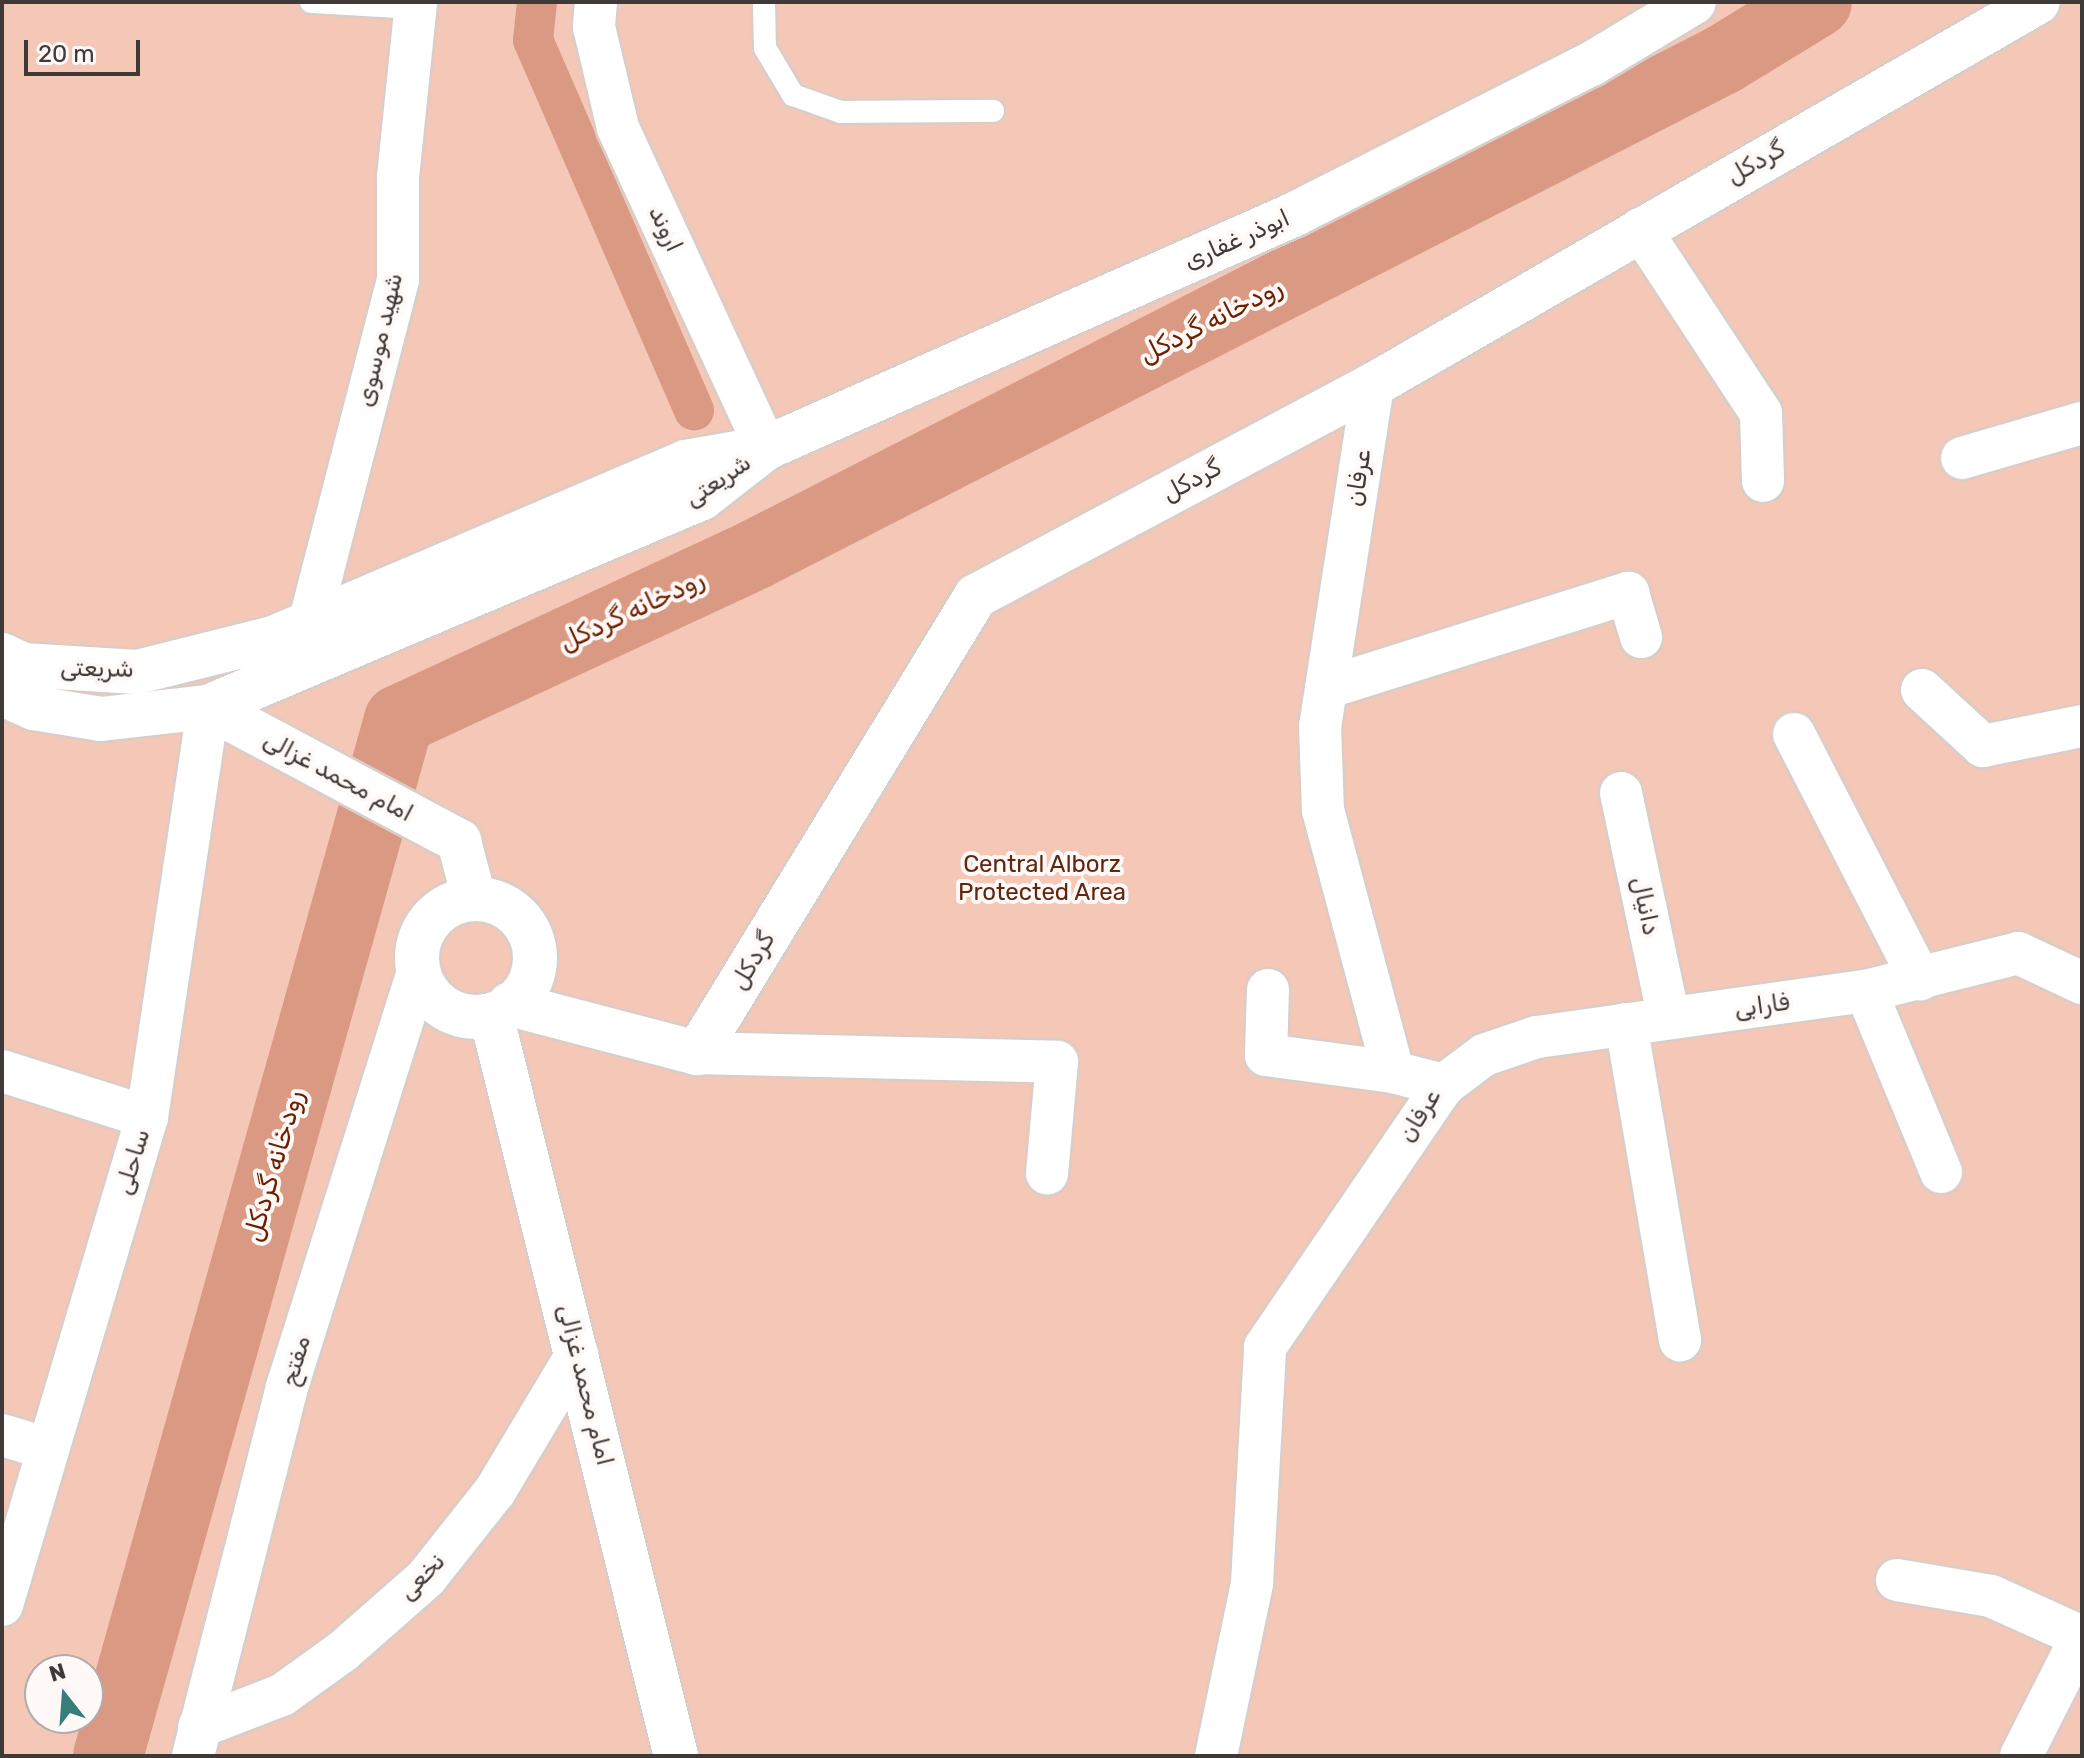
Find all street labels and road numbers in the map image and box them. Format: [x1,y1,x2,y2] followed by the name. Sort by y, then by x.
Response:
[1722,135,1790,191] street label: گردکل
[642,201,688,257] street label: اروند
[1180,204,1294,276] street label: ابوذر غفاری
[351,270,409,410] street label: شهید موسوی
[1340,447,1378,509] street label: عرفان
[679,448,757,514] street label: شریعتی
[1158,454,1226,508] street label: گردکل
[60,654,134,684] street label: شریعتی
[258,726,418,828] street label: امام محمد غزالی
[1625,874,1665,938] street label: دانیال
[725,927,781,995] street label: گردکل
[1732,988,1792,1024] street label: فارابی
[1393,1084,1447,1148] street label: عرفان
[109,1126,157,1198] street label: ساحلی
[551,1301,619,1469] street label: امام محمد غزالی
[275,1333,317,1389] street label: مفتح
[393,1547,451,1607] street label: نخعی

